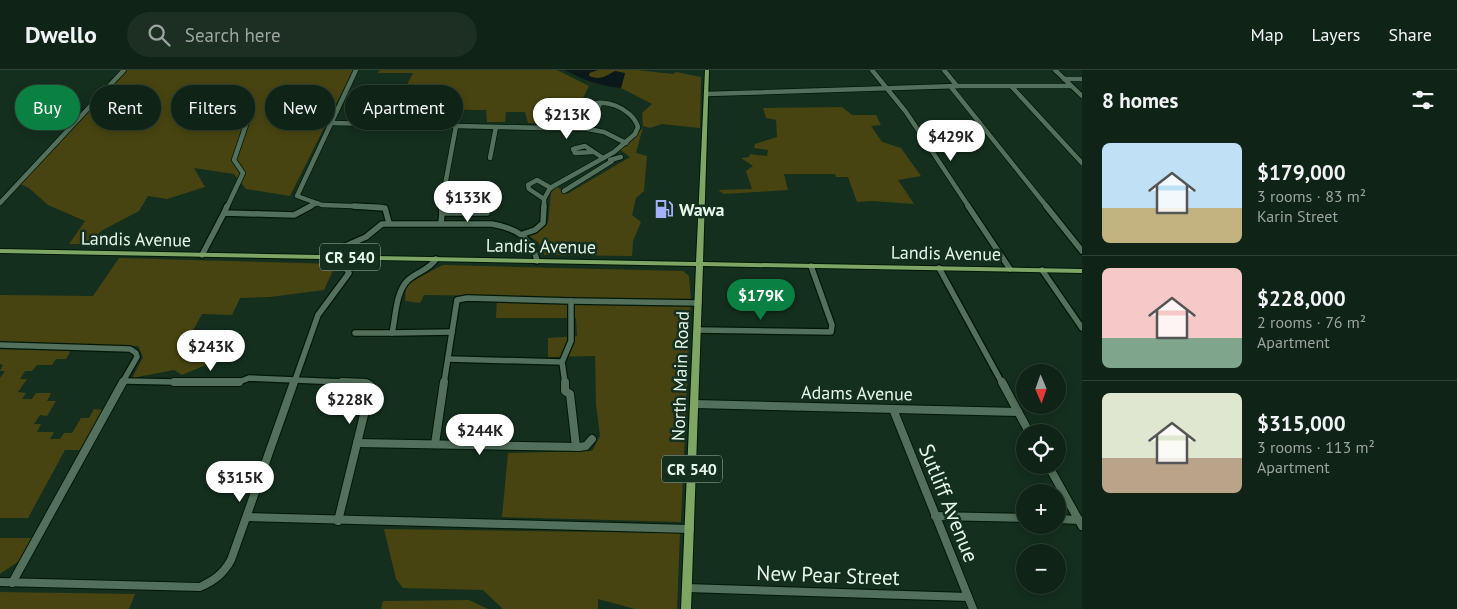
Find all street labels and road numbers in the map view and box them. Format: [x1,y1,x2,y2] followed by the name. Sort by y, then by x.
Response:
[81,227,191,251] street label: Landis Avenue
[486,234,596,258] street label: Landis Avenue
[891,241,1001,265] street label: Landis Avenue
[320,243,380,270] road number: CR 540
[666,311,694,441] street label: North Main Road
[801,381,913,405] street label: Adams Avenue
[913,440,985,566] street label: Sutliff Avenue
[662,456,722,482] road number: CR 540
[756,559,900,591] street label: New Pear Street

